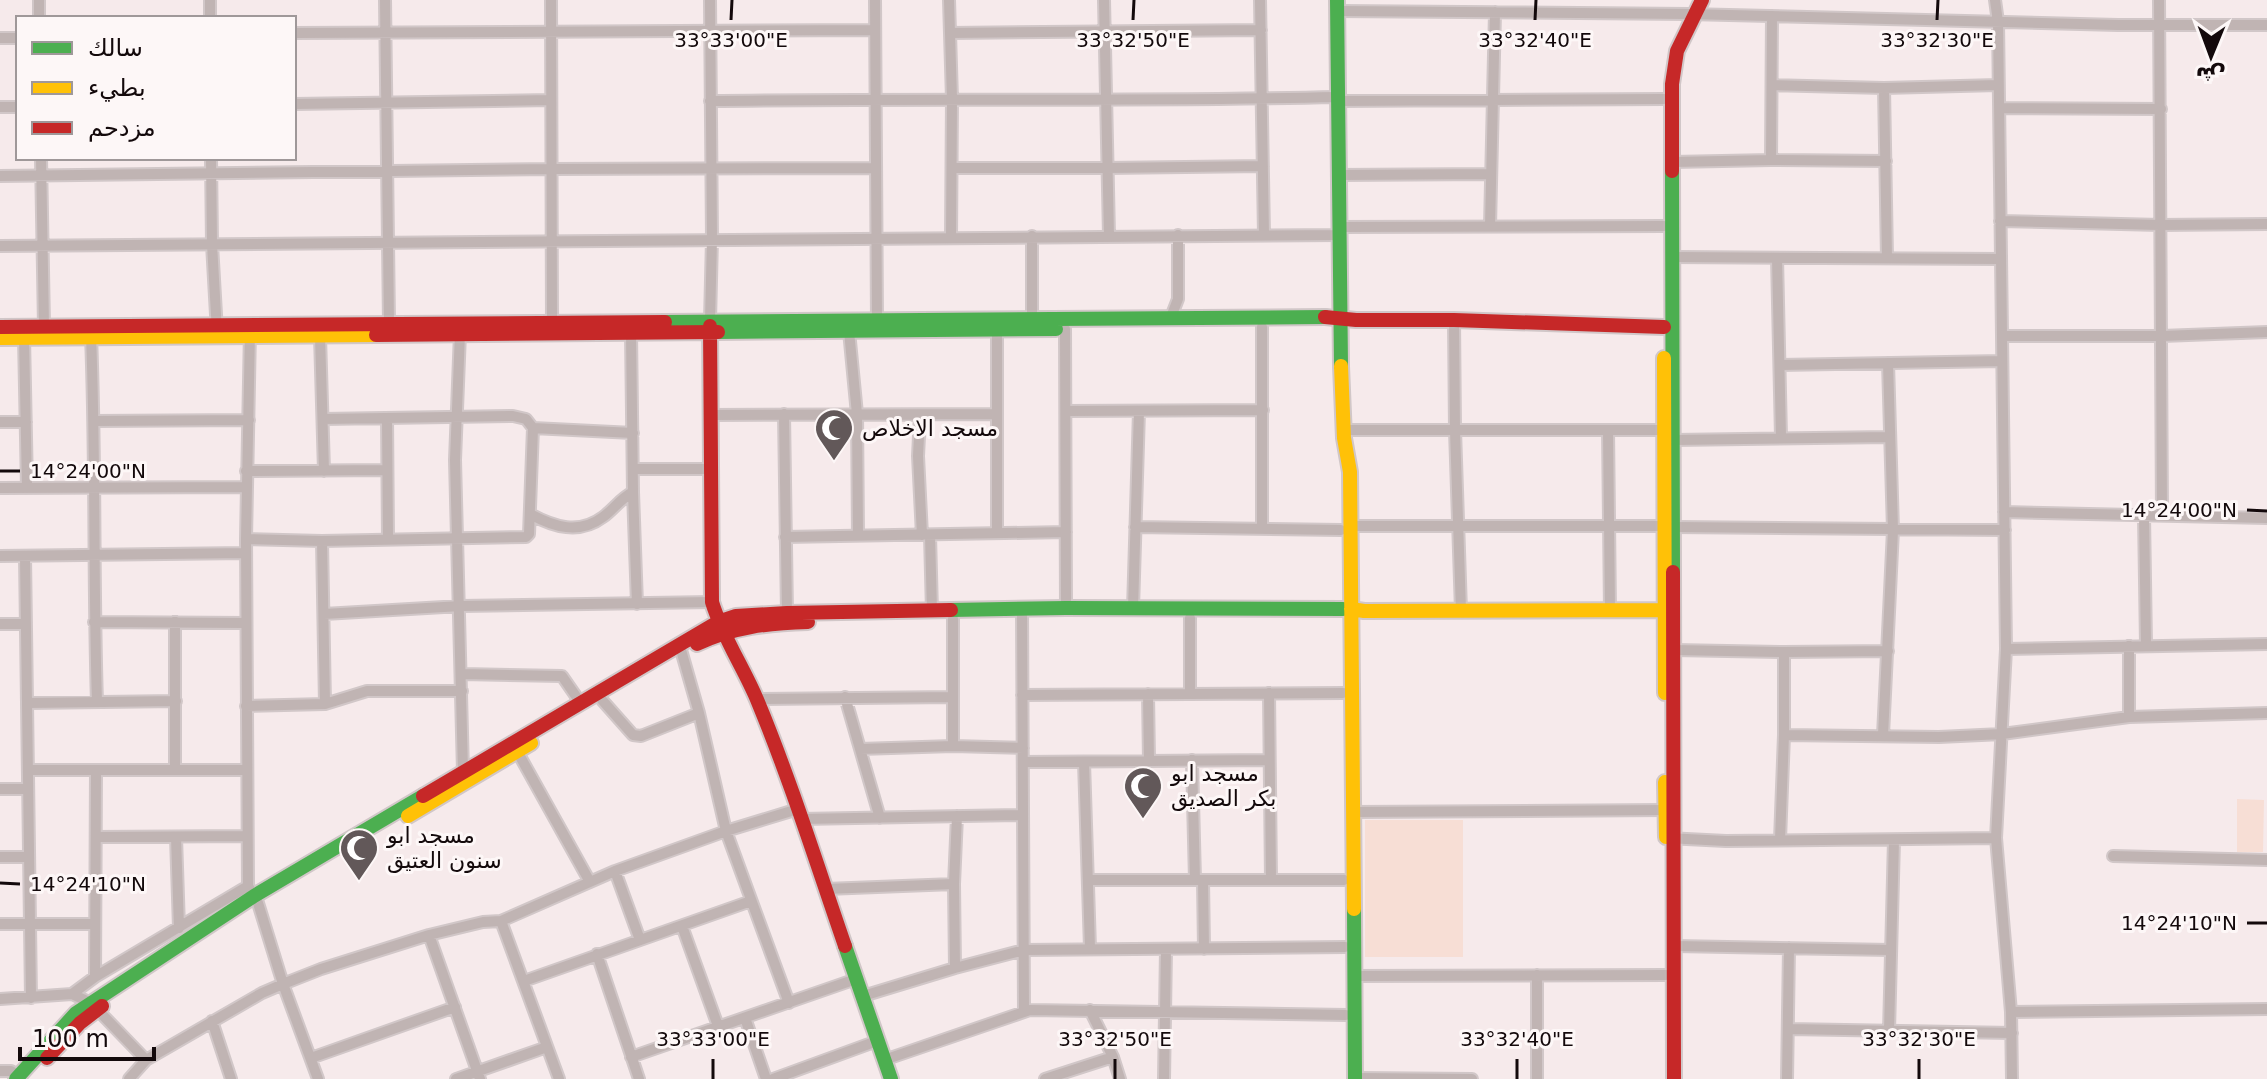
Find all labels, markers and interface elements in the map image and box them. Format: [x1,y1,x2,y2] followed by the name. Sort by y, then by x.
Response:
[16,16,296,160] legend
[2171,16,2251,96] north arrow
[674,28,788,52] text: 33°33'00"E
[1076,28,1190,52] text: 33°32'50"E
[1478,28,1592,52] text: 33°32'40"E
[1880,28,1994,52] text: 33°32'30"E
[88,34,143,62] text: سالك
[2195,63,2226,88] text: ش
[88,74,146,102] text: بطيء
[88,114,156,142] text: مزدحم
[813,407,855,462] mosque icon: مسجد الاخلاص
[862,416,998,442] place label: مسجد الاخلاص
[30,459,146,483] text: 14°24'00"N
[2121,498,2237,522] text: 14°24'00"N
[1170,761,1276,812] place label: مسجد ابو بكر الصديق
[1122,765,1164,820] mosque icon: مسجد ابو بكر الصديق
[386,823,502,874] place label: مسجد ابو سنون العتيق
[338,827,380,882] mosque icon: مسجد ابو سنون العتيق
[30,872,146,896] text: 14°24'10"N
[2121,911,2237,935] text: 14°24'10"N
[20,1011,154,1061] scale bar
[32,1025,109,1053] text: 100 m
[656,1027,770,1051] text: 33°33'00"E
[1058,1027,1172,1051] text: 33°32'50"E
[1460,1027,1574,1051] text: 33°32'40"E
[1862,1027,1976,1051] text: 33°32'30"E

